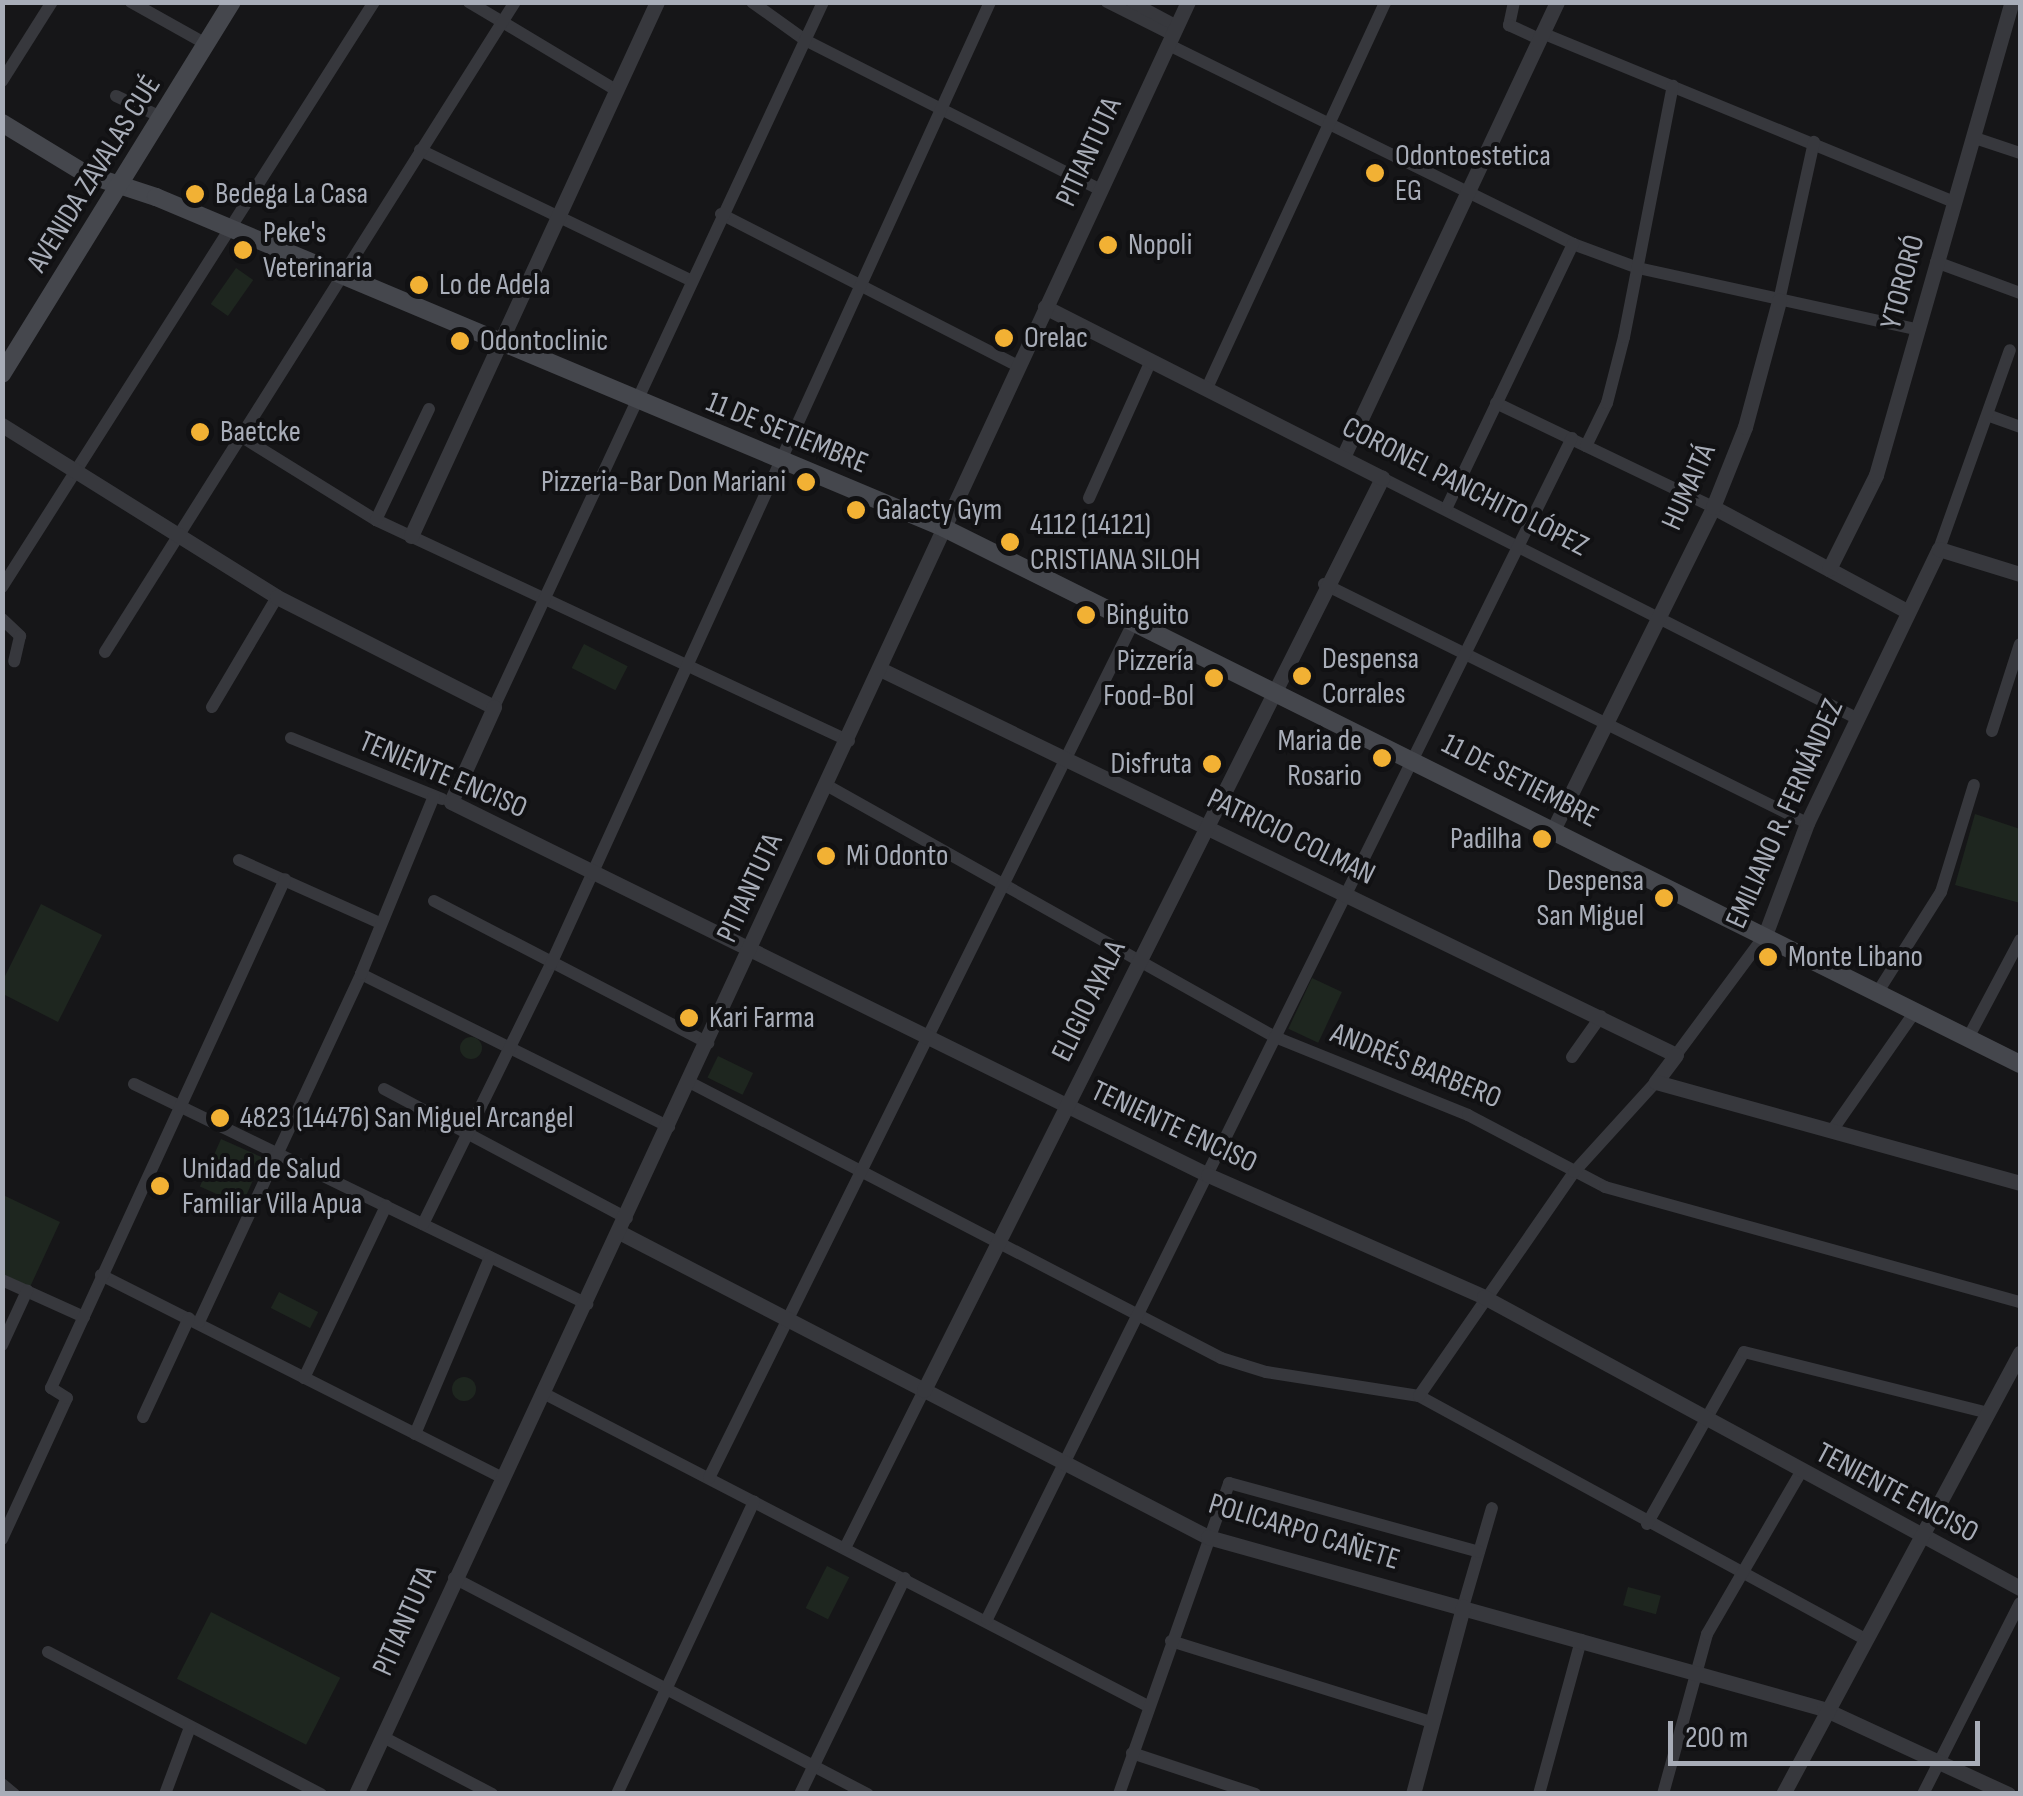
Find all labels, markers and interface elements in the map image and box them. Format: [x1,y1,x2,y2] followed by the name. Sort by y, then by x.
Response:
[19,69,169,279] street label: AVENIDA ZAVALAS CUÉ
[1048,92,1130,212] street label: PITIANTUTA
[1395,138,1551,208] place label: Odontoestetica EG
[1364,162,1386,184] marker: Odontoestetica EG
[215,176,368,212] place label: Bedega La Casa
[184,183,206,205] marker: Bedega La Casa
[263,215,373,286] place label: Peke's Veterinaria
[1128,227,1192,263] place label: Nopoli
[1873,231,1933,333] street label: YTORORÓ
[1097,234,1119,256] marker: Nopoli
[232,239,254,261] marker: Peke's Veterinaria
[439,267,550,303] place label: Lo de Adela
[408,274,430,296] marker: Lo de Adela
[1024,320,1088,356] place label: Orelac
[480,323,608,359] place label: Odontoclinic
[993,327,1015,349] marker: Orelac
[449,330,471,352] marker: Odontoclinic
[701,384,873,482] street label: 11 DE SETIEMBRE
[1336,409,1594,565] street label: CORONEL PANCHITO LÓPEZ
[220,414,301,450] place label: Baetcke
[189,421,211,443] marker: Baetcke
[1654,438,1724,536] street label: HUMAITÁ
[541,464,786,500] place label: Pizzeria-Bar Don Mariani
[795,471,817,493] marker: Pizzeria-Bar Don Mariani
[876,492,1002,528] place label: Galacty Gym
[845,499,867,521] marker: Galacty Gym
[1030,507,1201,578] place label: 4112 (14121) CRISTIANA SILOH
[999,531,1021,553] marker: 4112 (14121) CRISTIANA SILOH
[1106,597,1189,633] place label: Binguito
[1075,604,1097,626] marker: Binguito
[1322,641,1419,712] place label: Despensa Corrales
[1103,643,1194,714] place label: Pizzería Food-Bol
[1291,665,1313,687] marker: Despensa Corrales
[1203,667,1225,689] marker: Pizzería Food-Bol
[1718,694,1852,934] street label: EMILIANO R. FERNÁNDEZ
[1278,723,1362,794] place label: Maria de Rosario
[354,724,532,826] street label: TENIENTE ENCISO
[1436,726,1604,836] street label: 11 DE SETIEMBRE
[1111,746,1192,782] place label: Disfruta
[1371,747,1393,769] marker: Maria de Rosario
[1201,753,1223,775] marker: Disfruta
[1201,781,1381,893] street label: PATRICIO COLMAN
[1450,821,1522,857] place label: Padilha
[709,828,791,948] street label: PITIANTUTA
[1531,828,1553,850] marker: Padilha
[846,838,948,874] place label: Mi Odonto
[815,845,837,867] marker: Mi Odonto
[1536,863,1644,934] place label: Despensa San Miguel
[1653,887,1675,909] marker: Despensa San Miguel
[1044,935,1134,1067] street label: ELIGIO AYALA
[1788,939,1923,975] place label: Monte Libano
[1757,946,1779,968] marker: Monte Libano
[709,1000,815,1036] place label: Kari Farma
[678,1007,700,1029] marker: Kari Farma
[1325,1015,1507,1117] street label: ANDRÉS BARBERO
[1085,1073,1263,1181] street label: TENIENTE ENCISO
[240,1100,574,1136] place label: 4823 (14476) San Miguel Arcangel
[209,1107,231,1129] marker: 4823 (14476) San Miguel Arcangel
[182,1151,362,1222] place label: Unidad de Salud Familiar Villa Apua
[147,1173,173,1199] marker: Unidad de Salud Familiar Villa Apua
[1810,1435,1984,1551] street label: TENIENTE ENCISO
[1204,1486,1404,1578] street label: POLICARPO CAÑETE
[365,1561,445,1681] street label: PITIANTUTA
[1673,1701,1986,1763] scale bar
[1685,1720,1748,1756] text: 200 m

